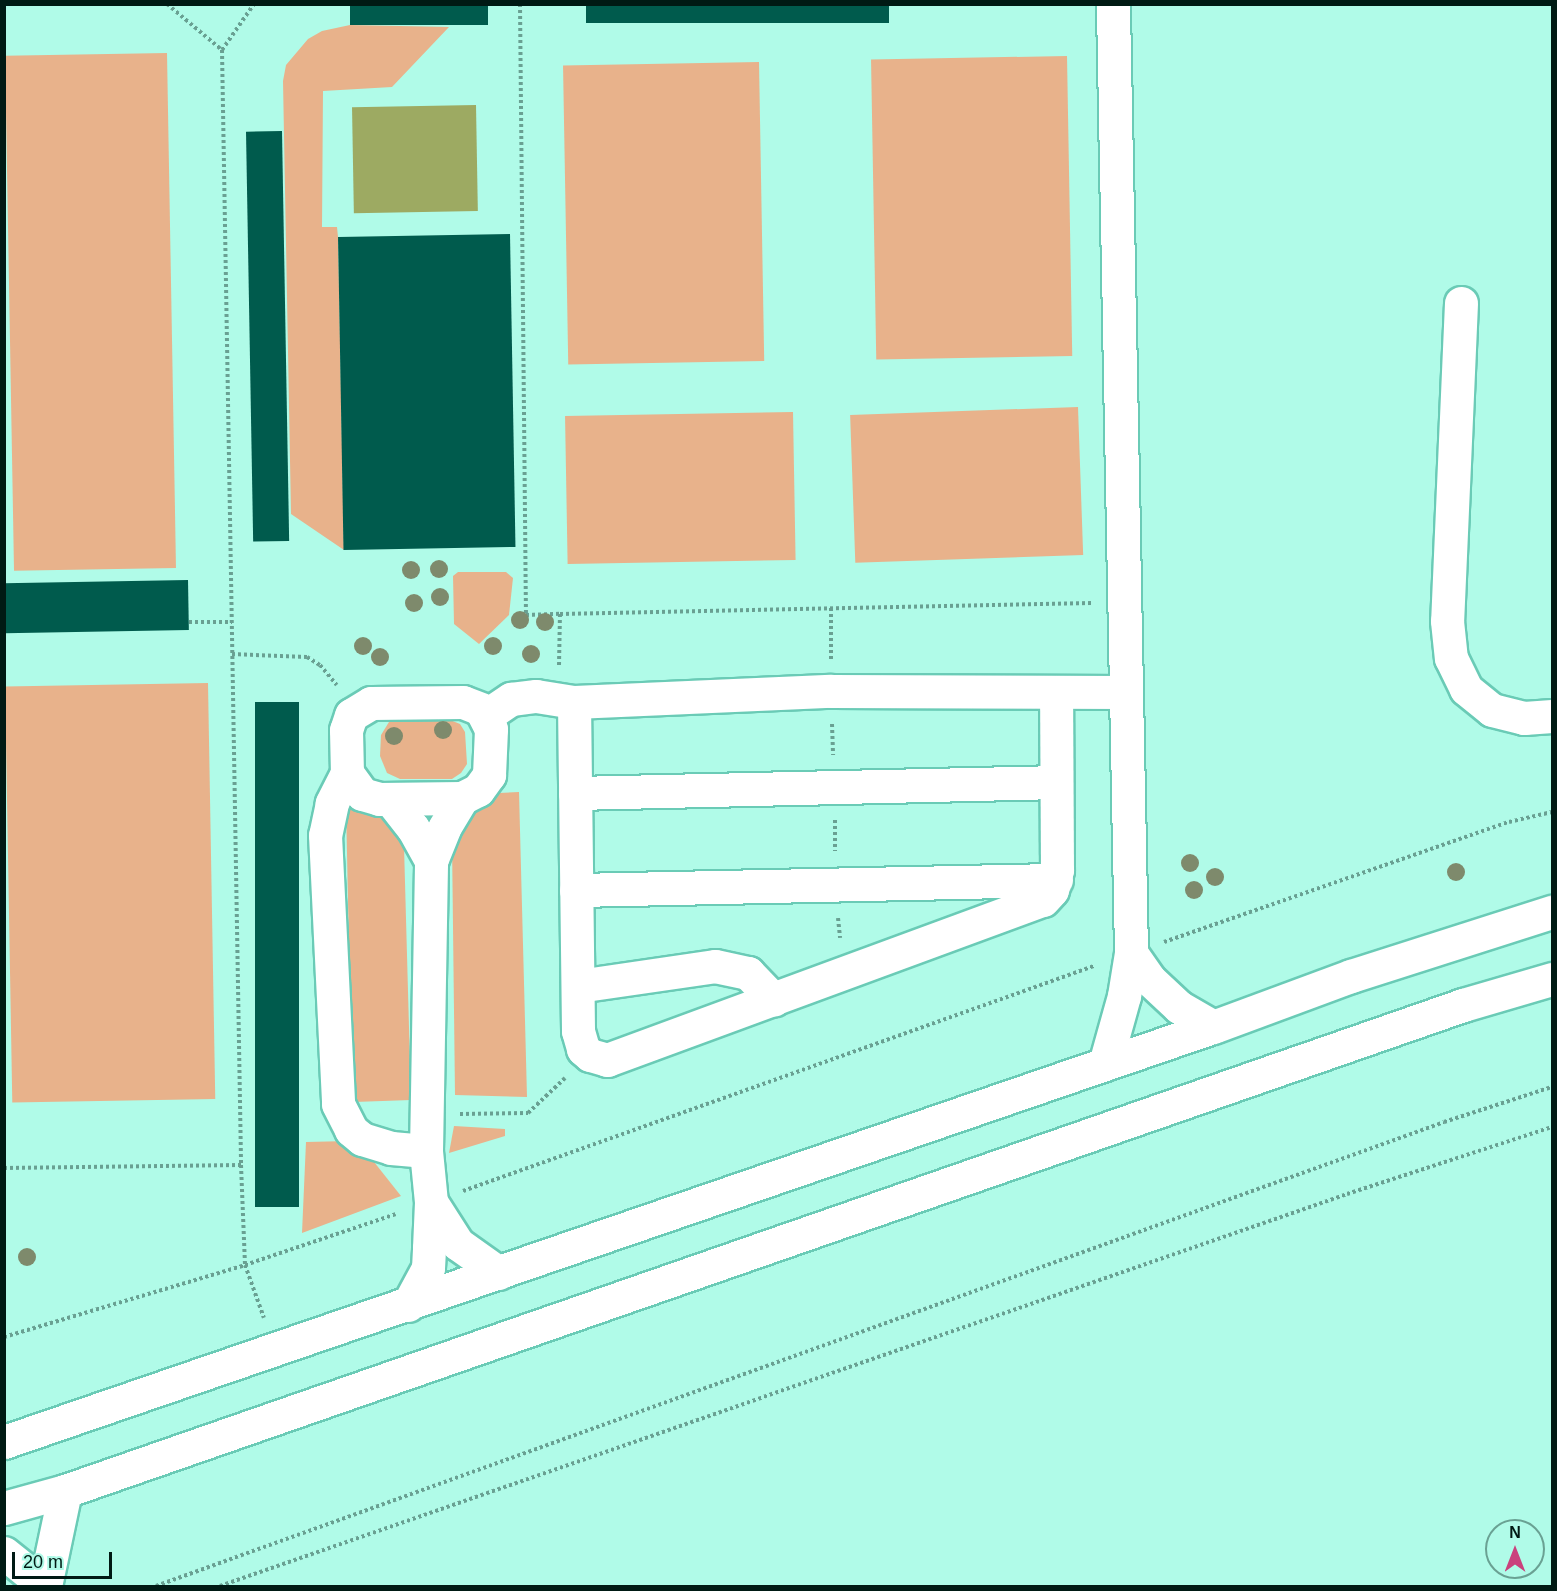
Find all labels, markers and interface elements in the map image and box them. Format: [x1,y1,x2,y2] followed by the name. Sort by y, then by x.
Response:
[1485,1519,1545,1579] north arrow
[1509,1524,1521,1541] text: N
[15,1540,116,1578] scale bar
[23,1552,63,1572] text: 20 m

